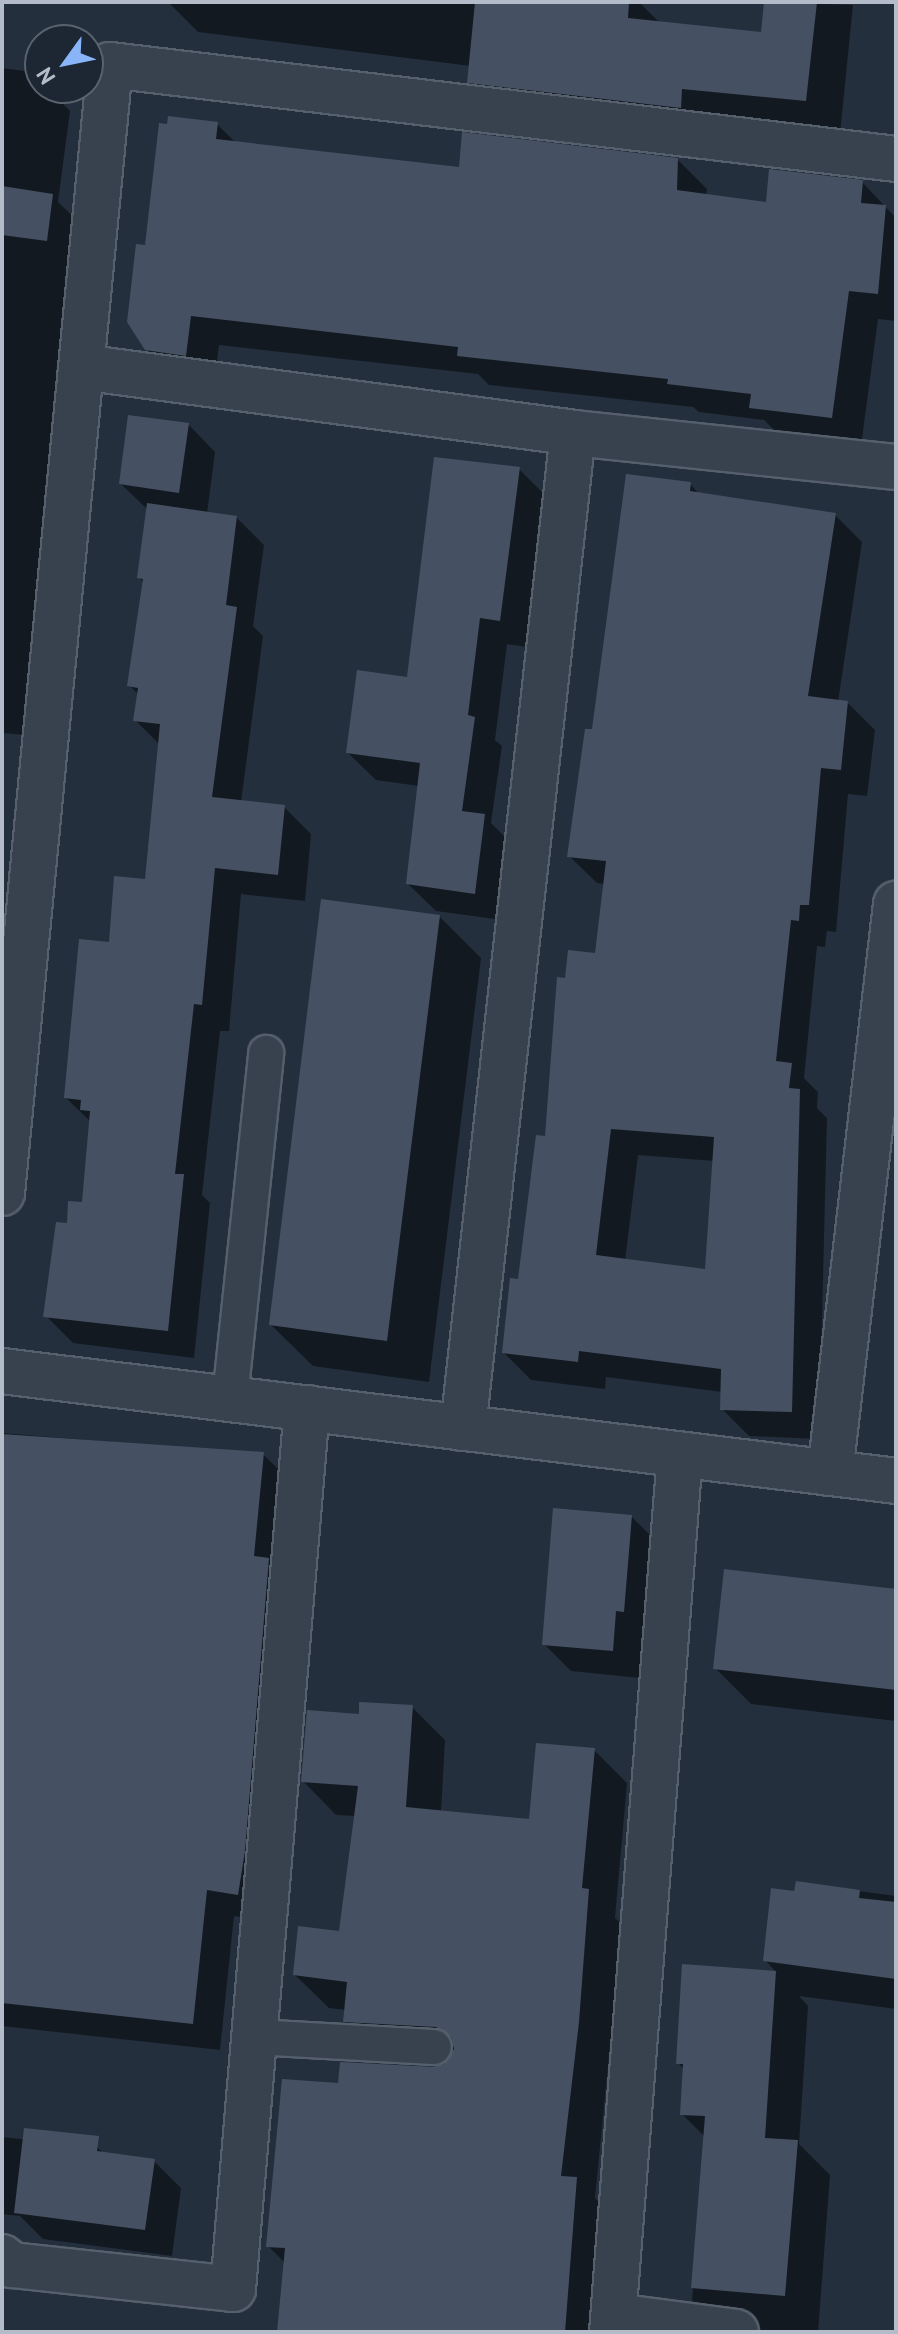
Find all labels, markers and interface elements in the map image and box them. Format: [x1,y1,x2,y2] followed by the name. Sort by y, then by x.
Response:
[24,24,104,104] north arrow
[30,62,61,90] text: N

